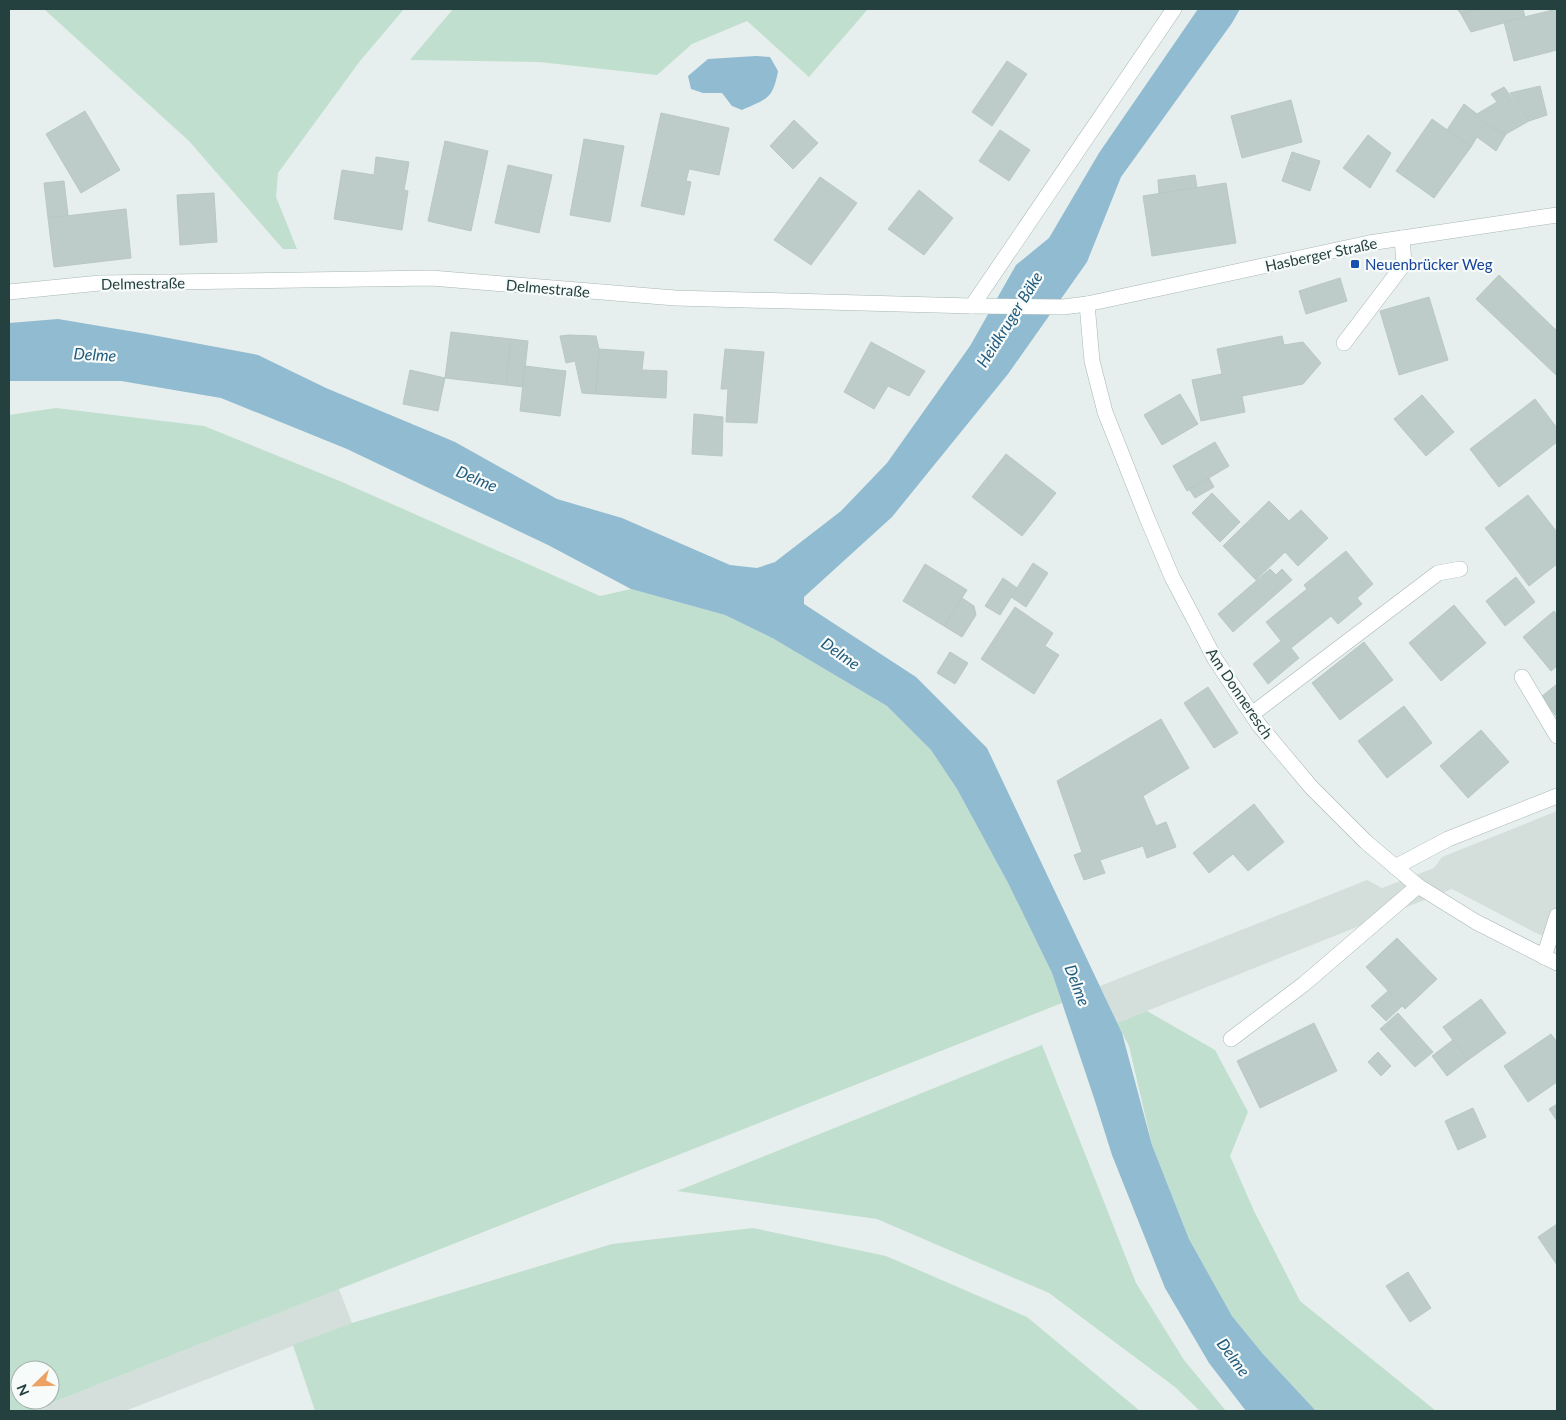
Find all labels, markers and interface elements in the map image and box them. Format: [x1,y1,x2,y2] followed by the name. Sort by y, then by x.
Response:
[1263,233,1379,275] street label: Hasberger Straße
[1365,255,1493,273] place label: Neuenbrücker Weg
[1349,258,1361,270] marker: Neuenbrücker Weg
[972,267,1046,370] water label: Heidkruger Bäke
[101,273,185,293] street label: Delmestraße
[505,275,591,301] street label: Delmestraße
[73,343,117,365] water label: Delme
[454,461,501,495] water label: Delme
[818,633,864,673] water label: Delme
[1203,644,1277,742] street label: Am Donneresch
[1061,962,1095,1009] water label: Delme
[1214,1334,1255,1380] water label: Delme
[10,1360,60,1410] north arrow
[13,1382,33,1399] text: N

